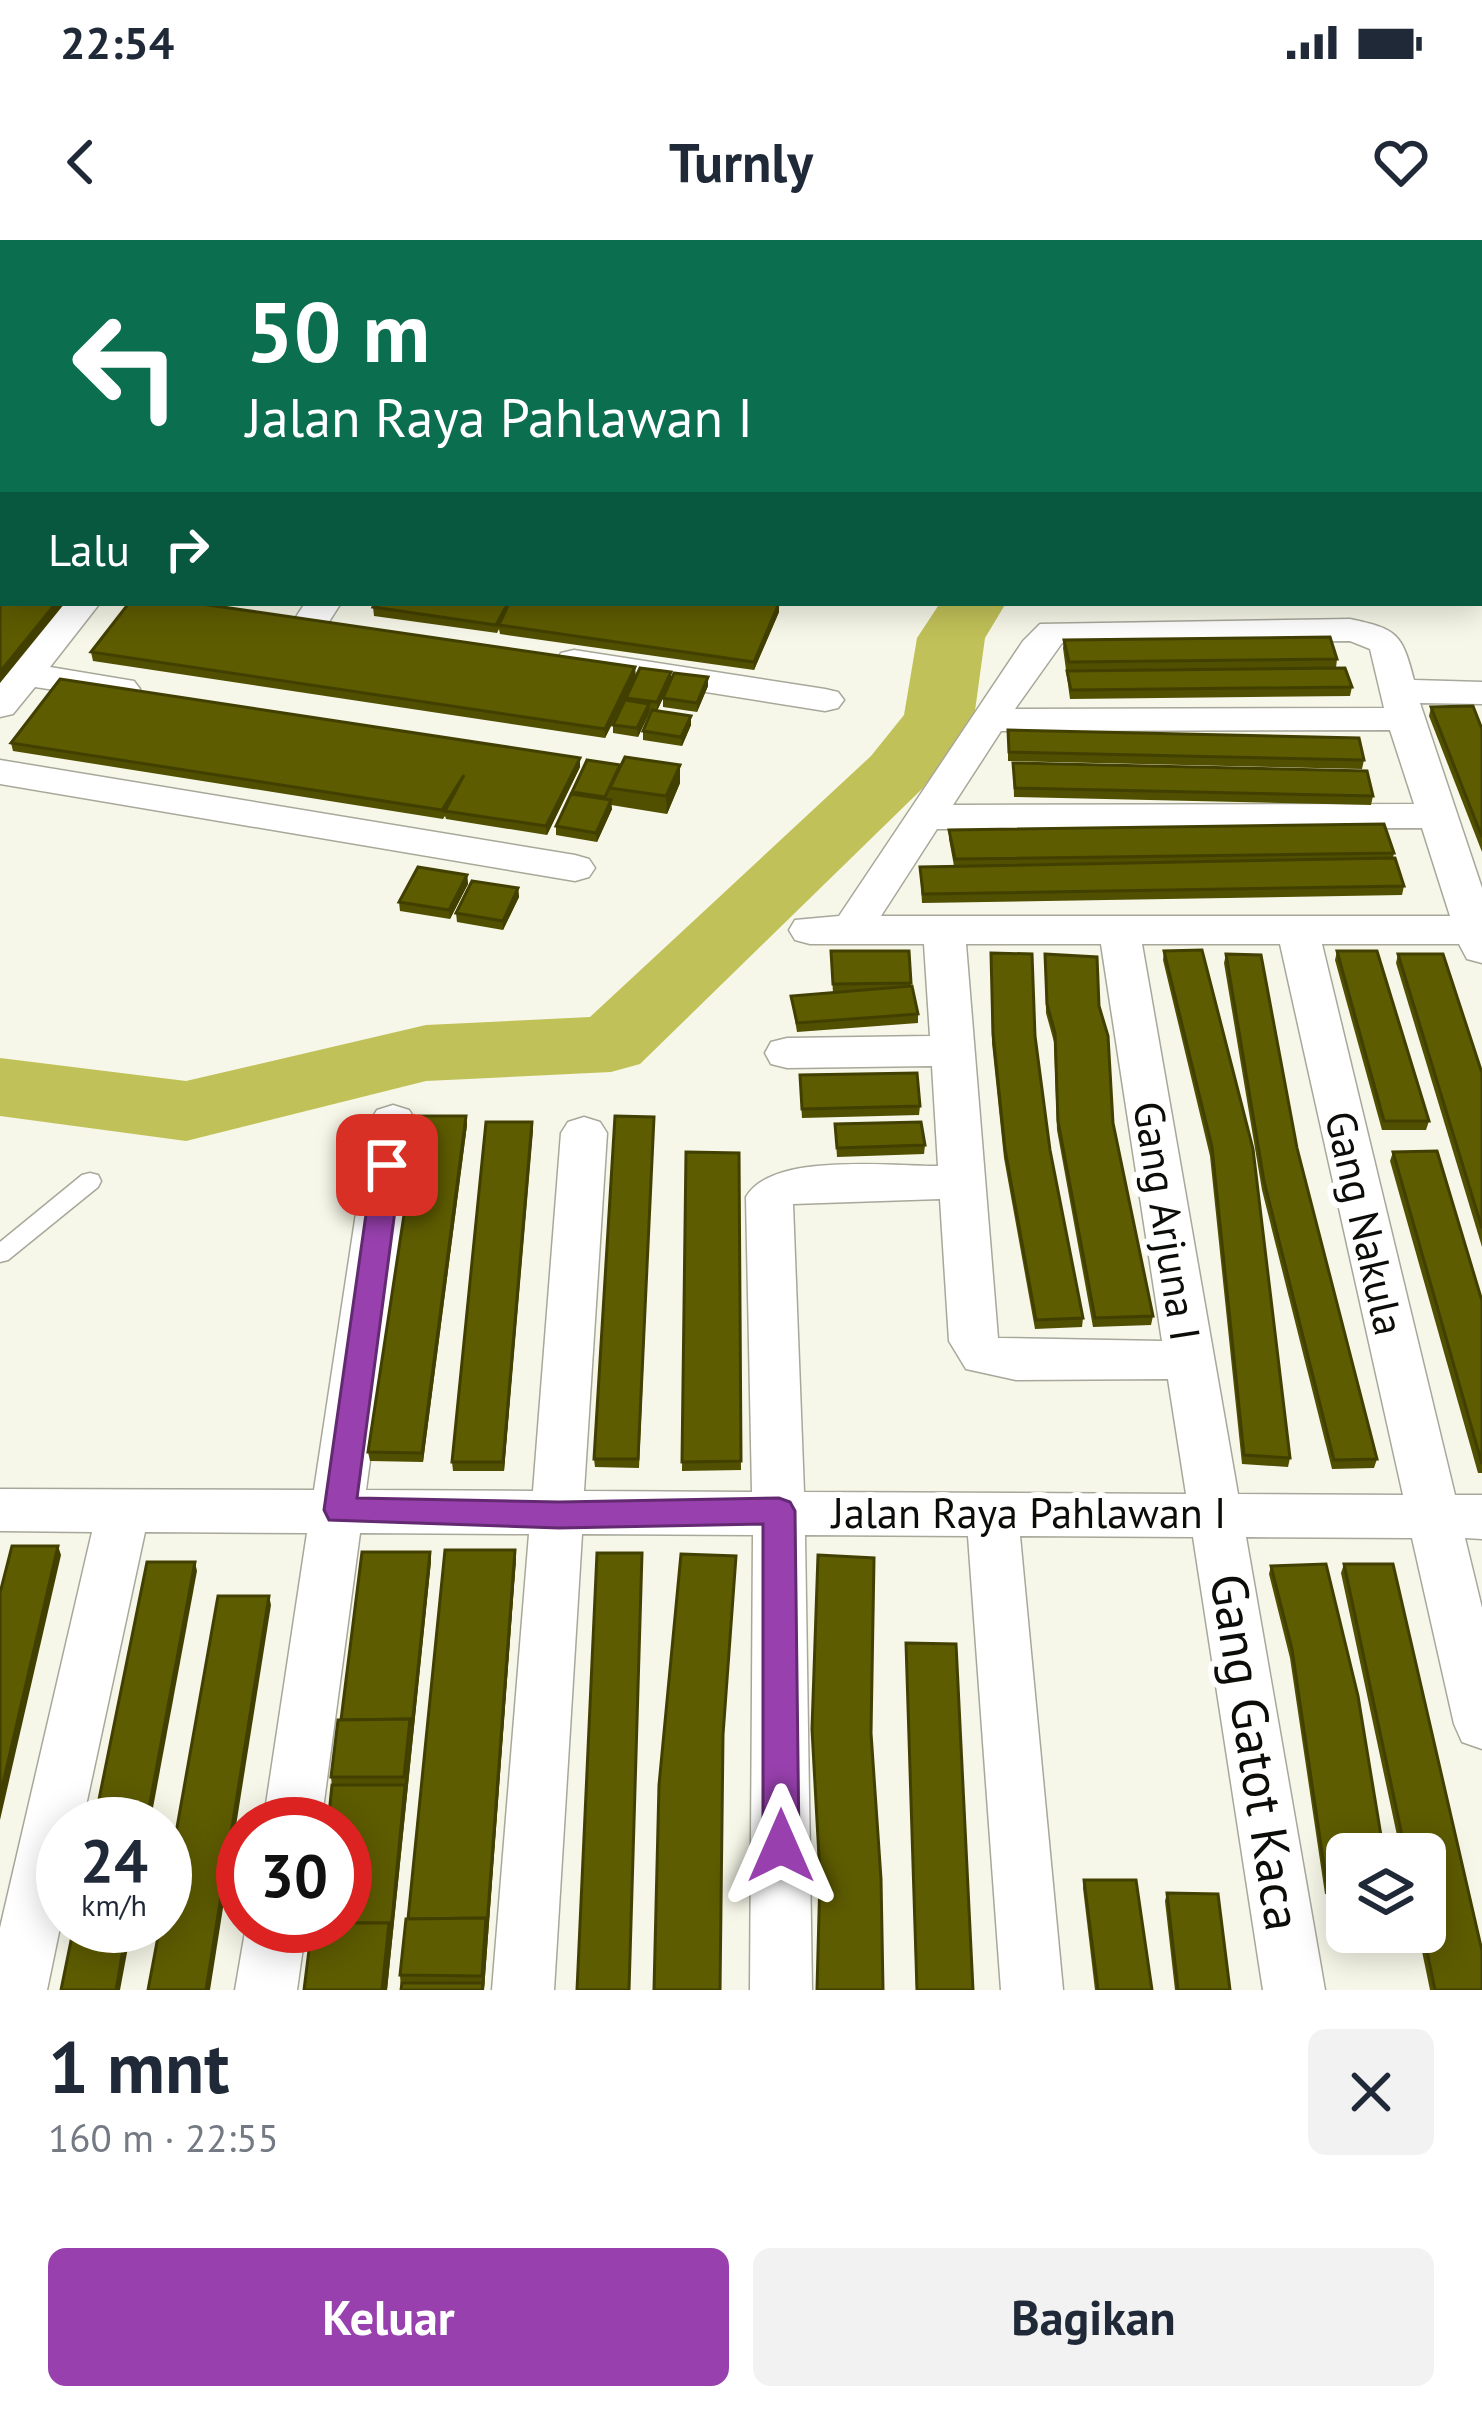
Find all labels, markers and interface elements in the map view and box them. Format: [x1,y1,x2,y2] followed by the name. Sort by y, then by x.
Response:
[60,13,174,71] text: 22:54
[669,127,813,197] text: Turnly
[48,129,114,195] icon: back
[1368,129,1434,195] icon: heart
[246,276,430,385] text: 50 m
[48,288,204,444] icon: left
[246,382,753,452] text: Jalan Raya Pahlawan I
[154,516,220,582] icon: right
[48,520,130,578] text: Lalu
[1121,1097,1214,1345] street label: Gang Arjuna I
[1313,1106,1418,1340] street label: Gang Nakula
[336,1114,438,1216] pin
[354,1132,420,1198] icon: arrive
[830,1485,1226,1540] street label: Jalan Raya Pahlawan I
[1196,1569,1318,1935] street label: Gang Gatot Kaca
[718,1783,844,1909] position arrow
[216,1797,372,1953] speed limit sign: 30
[80,1821,148,1899] text: 24
[1326,1833,1446,1953] map controls
[1326,1833,1446,1953] button: layers
[81,1885,147,1924] text: km/h
[48,2020,229,2113] text: 1 mnt
[1308,2029,1434,2155] button: close
[48,2112,279,2163] text: 160 m · 22:55
[48,2248,729,2386] button: Keluar
[753,2248,1434,2386] button: Bagikan

